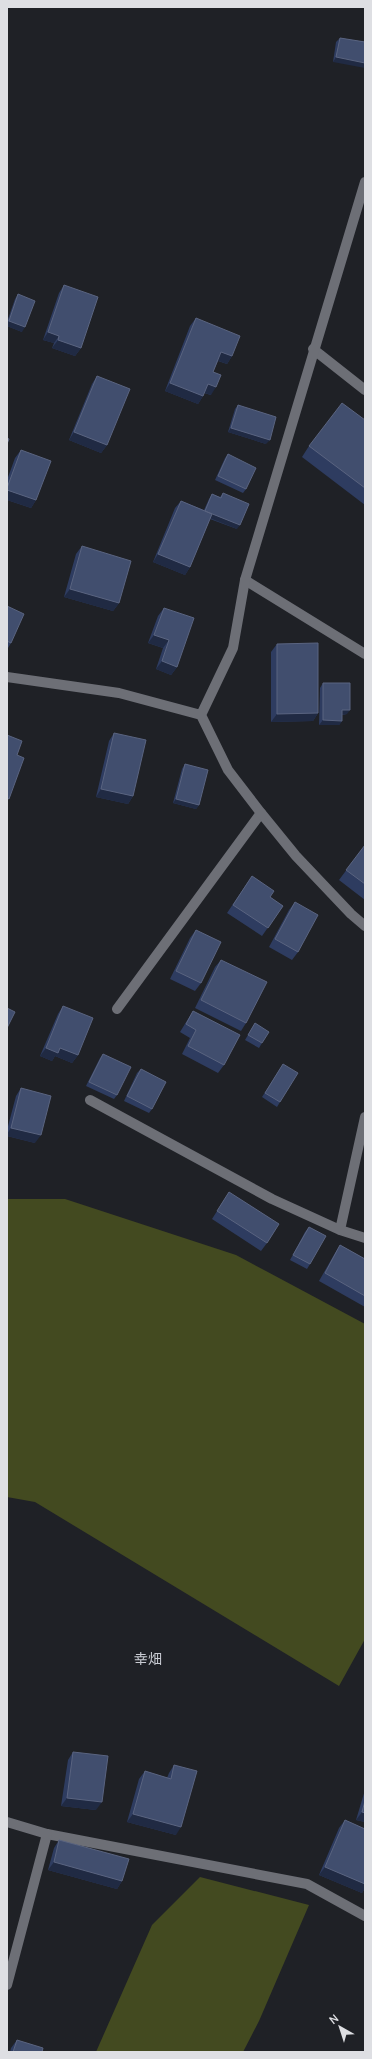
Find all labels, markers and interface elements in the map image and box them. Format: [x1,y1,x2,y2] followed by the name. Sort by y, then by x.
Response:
[134,1649,162,1668] district label: 幸畑
[320,2007,360,2047] north arrow
[326,2010,341,2027] text: N

